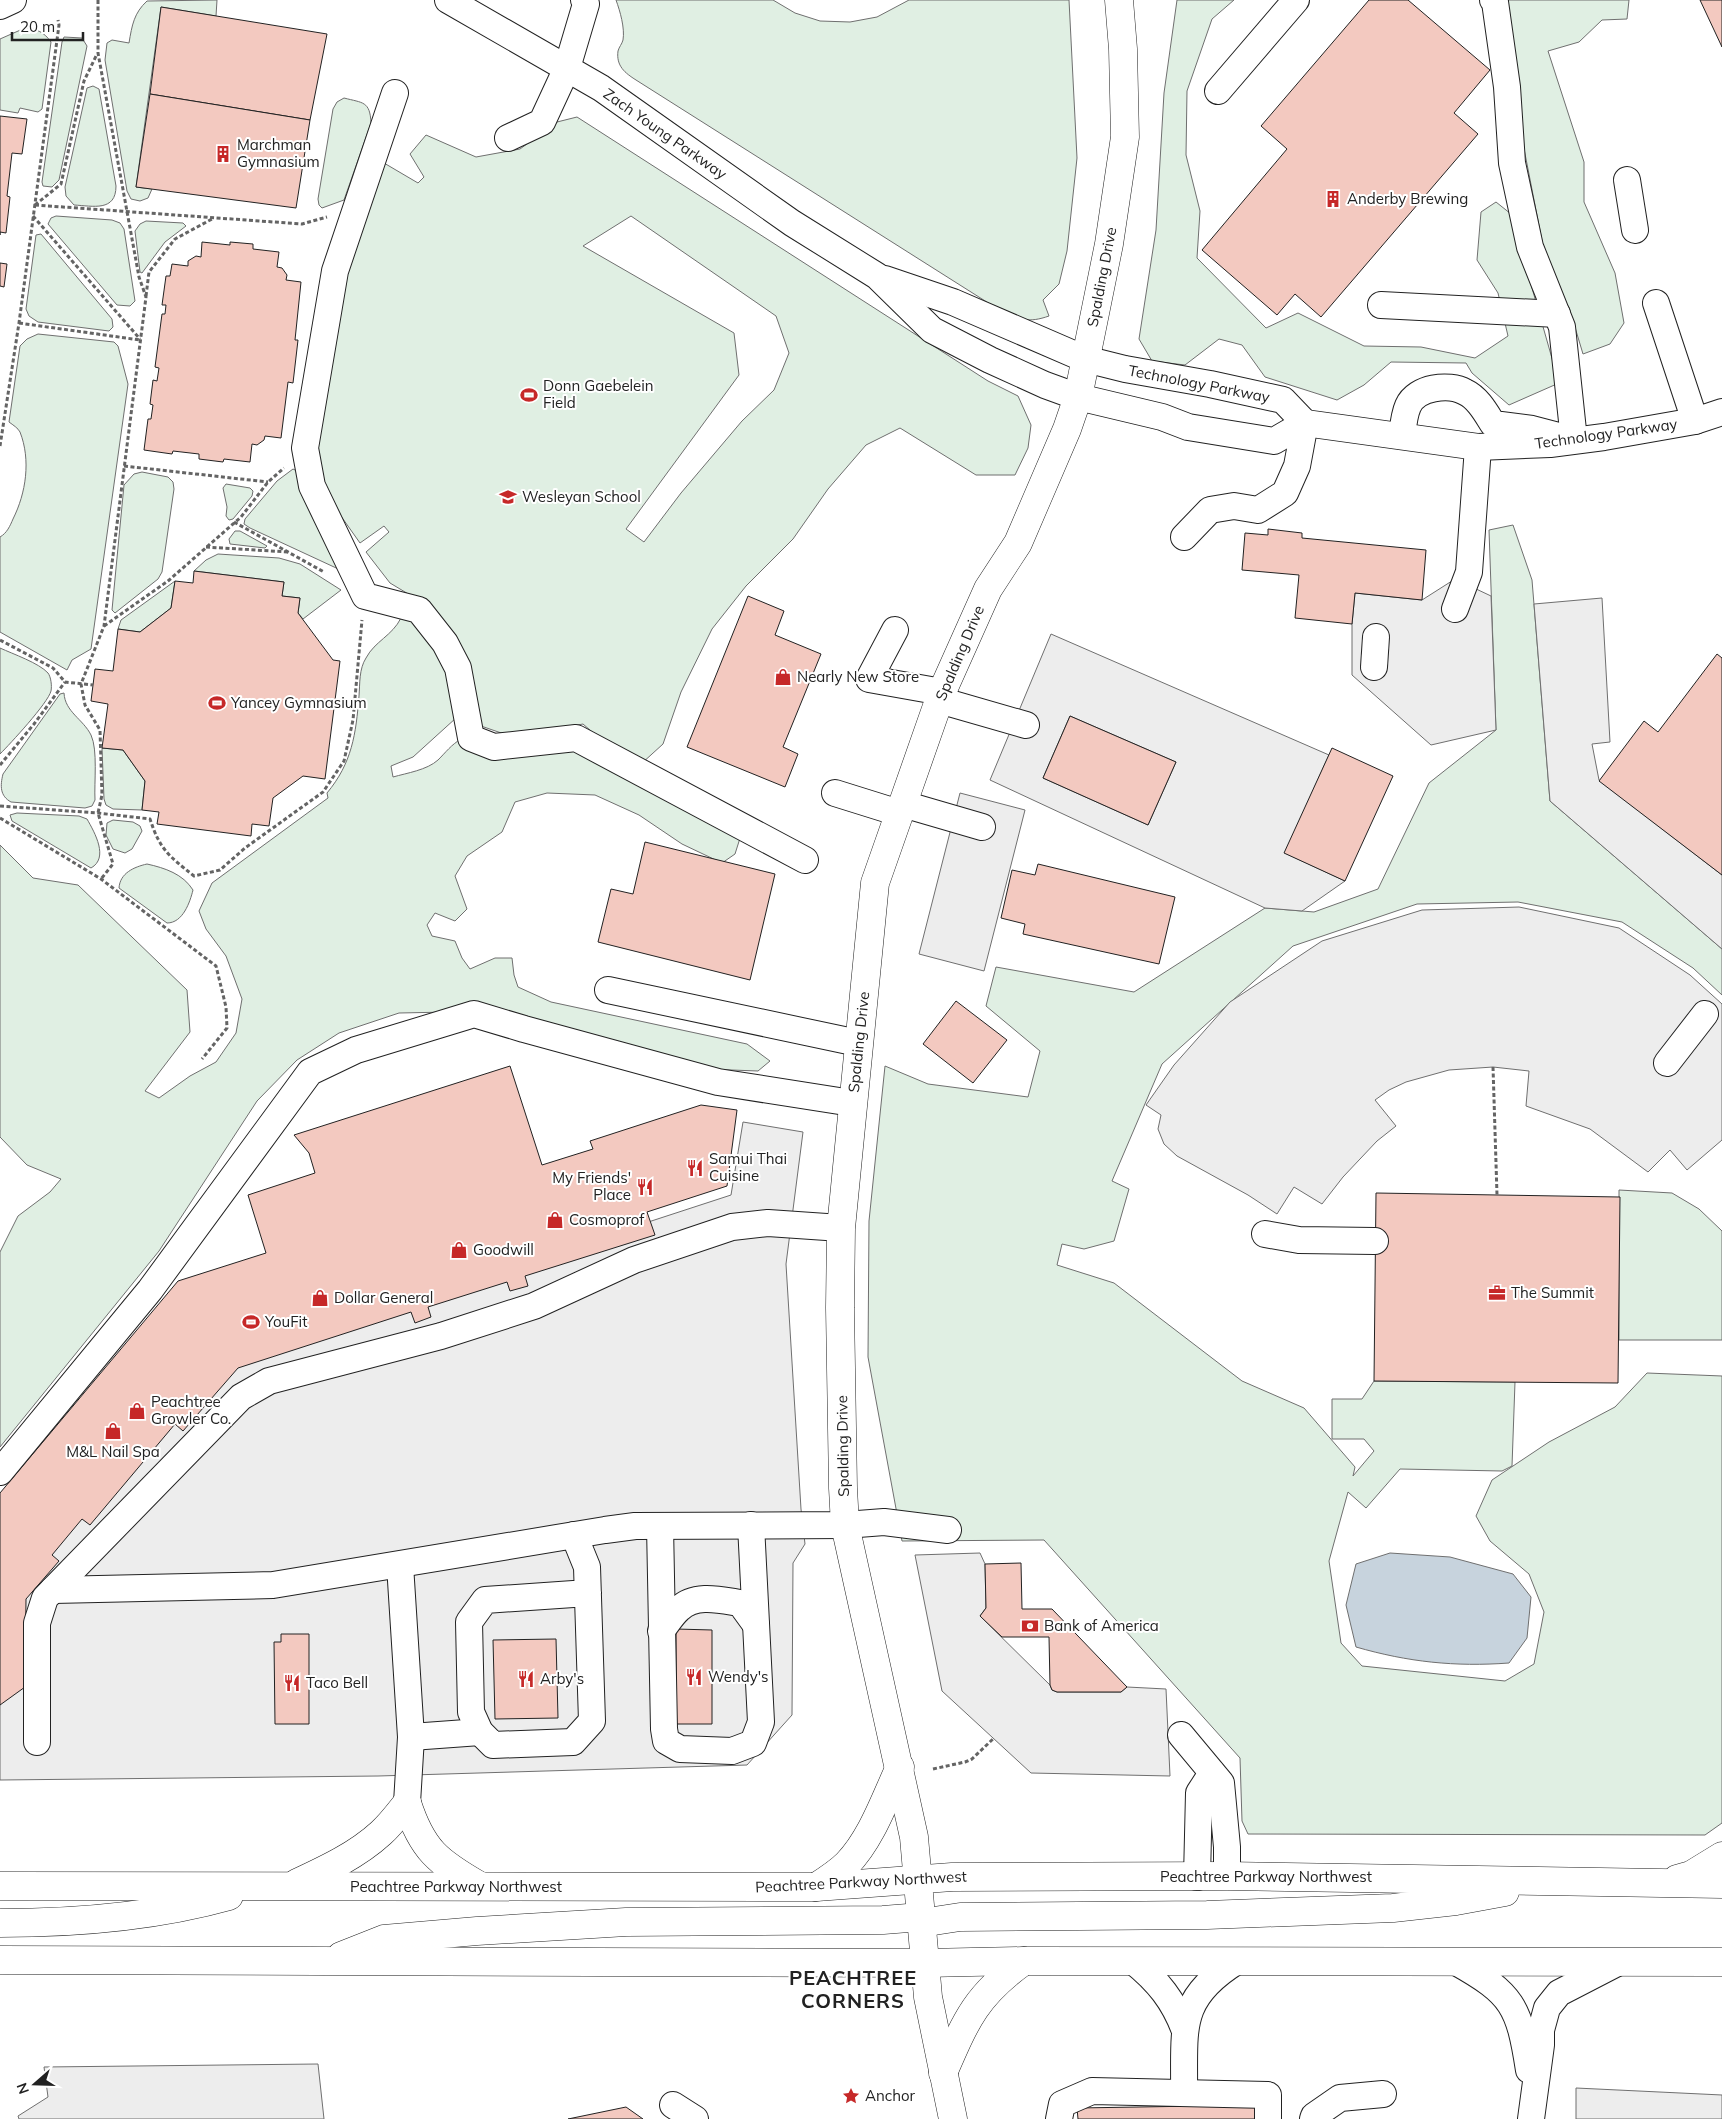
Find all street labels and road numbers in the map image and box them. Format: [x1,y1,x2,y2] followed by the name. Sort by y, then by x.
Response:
[600,84,731,183] street label: Zach Young Parkway
[1083,225,1121,329] street label: Spalding Drive
[1127,360,1272,407] street label: Technology Parkway
[1533,414,1678,453] street label: Technology Parkway
[931,602,988,703] street label: Spalding Drive
[844,990,873,1093] street label: Spalding Drive
[832,1395,853,1497] street label: Spalding Drive
[755,1866,967,1897] street label: Peachtree Parkway Northwest
[1160,1867,1372,1886] street label: Peachtree Parkway Northwest
[350,1877,562,1896] street label: Peachtree Parkway Northwest

